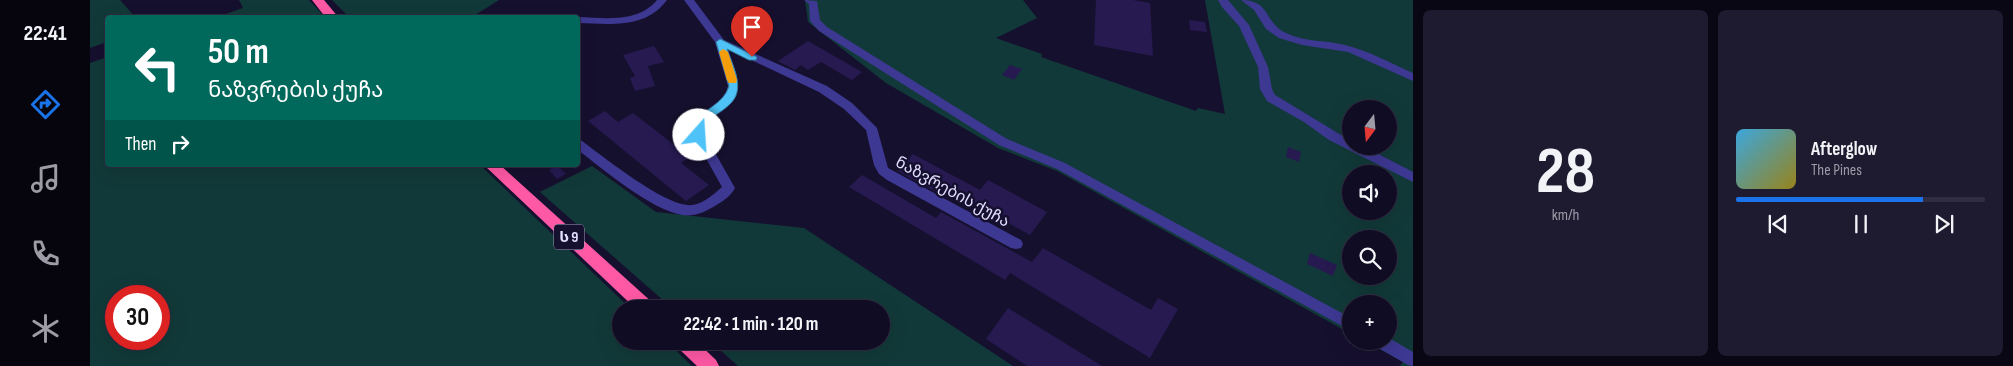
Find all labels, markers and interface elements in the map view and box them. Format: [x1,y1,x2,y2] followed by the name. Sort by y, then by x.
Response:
[731,6,773,57] pin
[738,13,766,41] icon: arrive
[23,20,67,47] text: 22:41
[208,31,269,74] text: 50 m
[125,35,190,100] icon: left
[208,77,383,104] text: ნაზვრების ქუჩა
[28,87,63,122] icon: directions
[1342,100,1398,155] north arrow
[1342,100,1397,350] map controls
[672,108,724,160] position arrow
[166,130,194,158] icon: right
[125,133,156,156] text: Then
[1536,134,1595,212] text: 28
[1811,138,1877,161] text: Afterglow
[892,153,1013,232] street label: ნაზვრების ქუჩა
[28,161,63,196] icon: music
[1811,161,1862,180] text: The Pines
[1342,165,1397,220] button: sound
[1552,206,1579,225] text: km/h
[1764,210,1792,238] icon: previous
[1847,210,1875,238] icon: pause
[1930,210,1958,238] icon: next
[554,224,584,250] road number: ს 9
[1342,230,1397,285] button: search
[28,236,63,271] icon: phone
[105,285,170,350] speed limit sign: 30
[1342,295,1397,350] button: +
[28,311,63,346] icon: climate
[684,313,818,336] text: 22:42 · 1 min · 120 m

